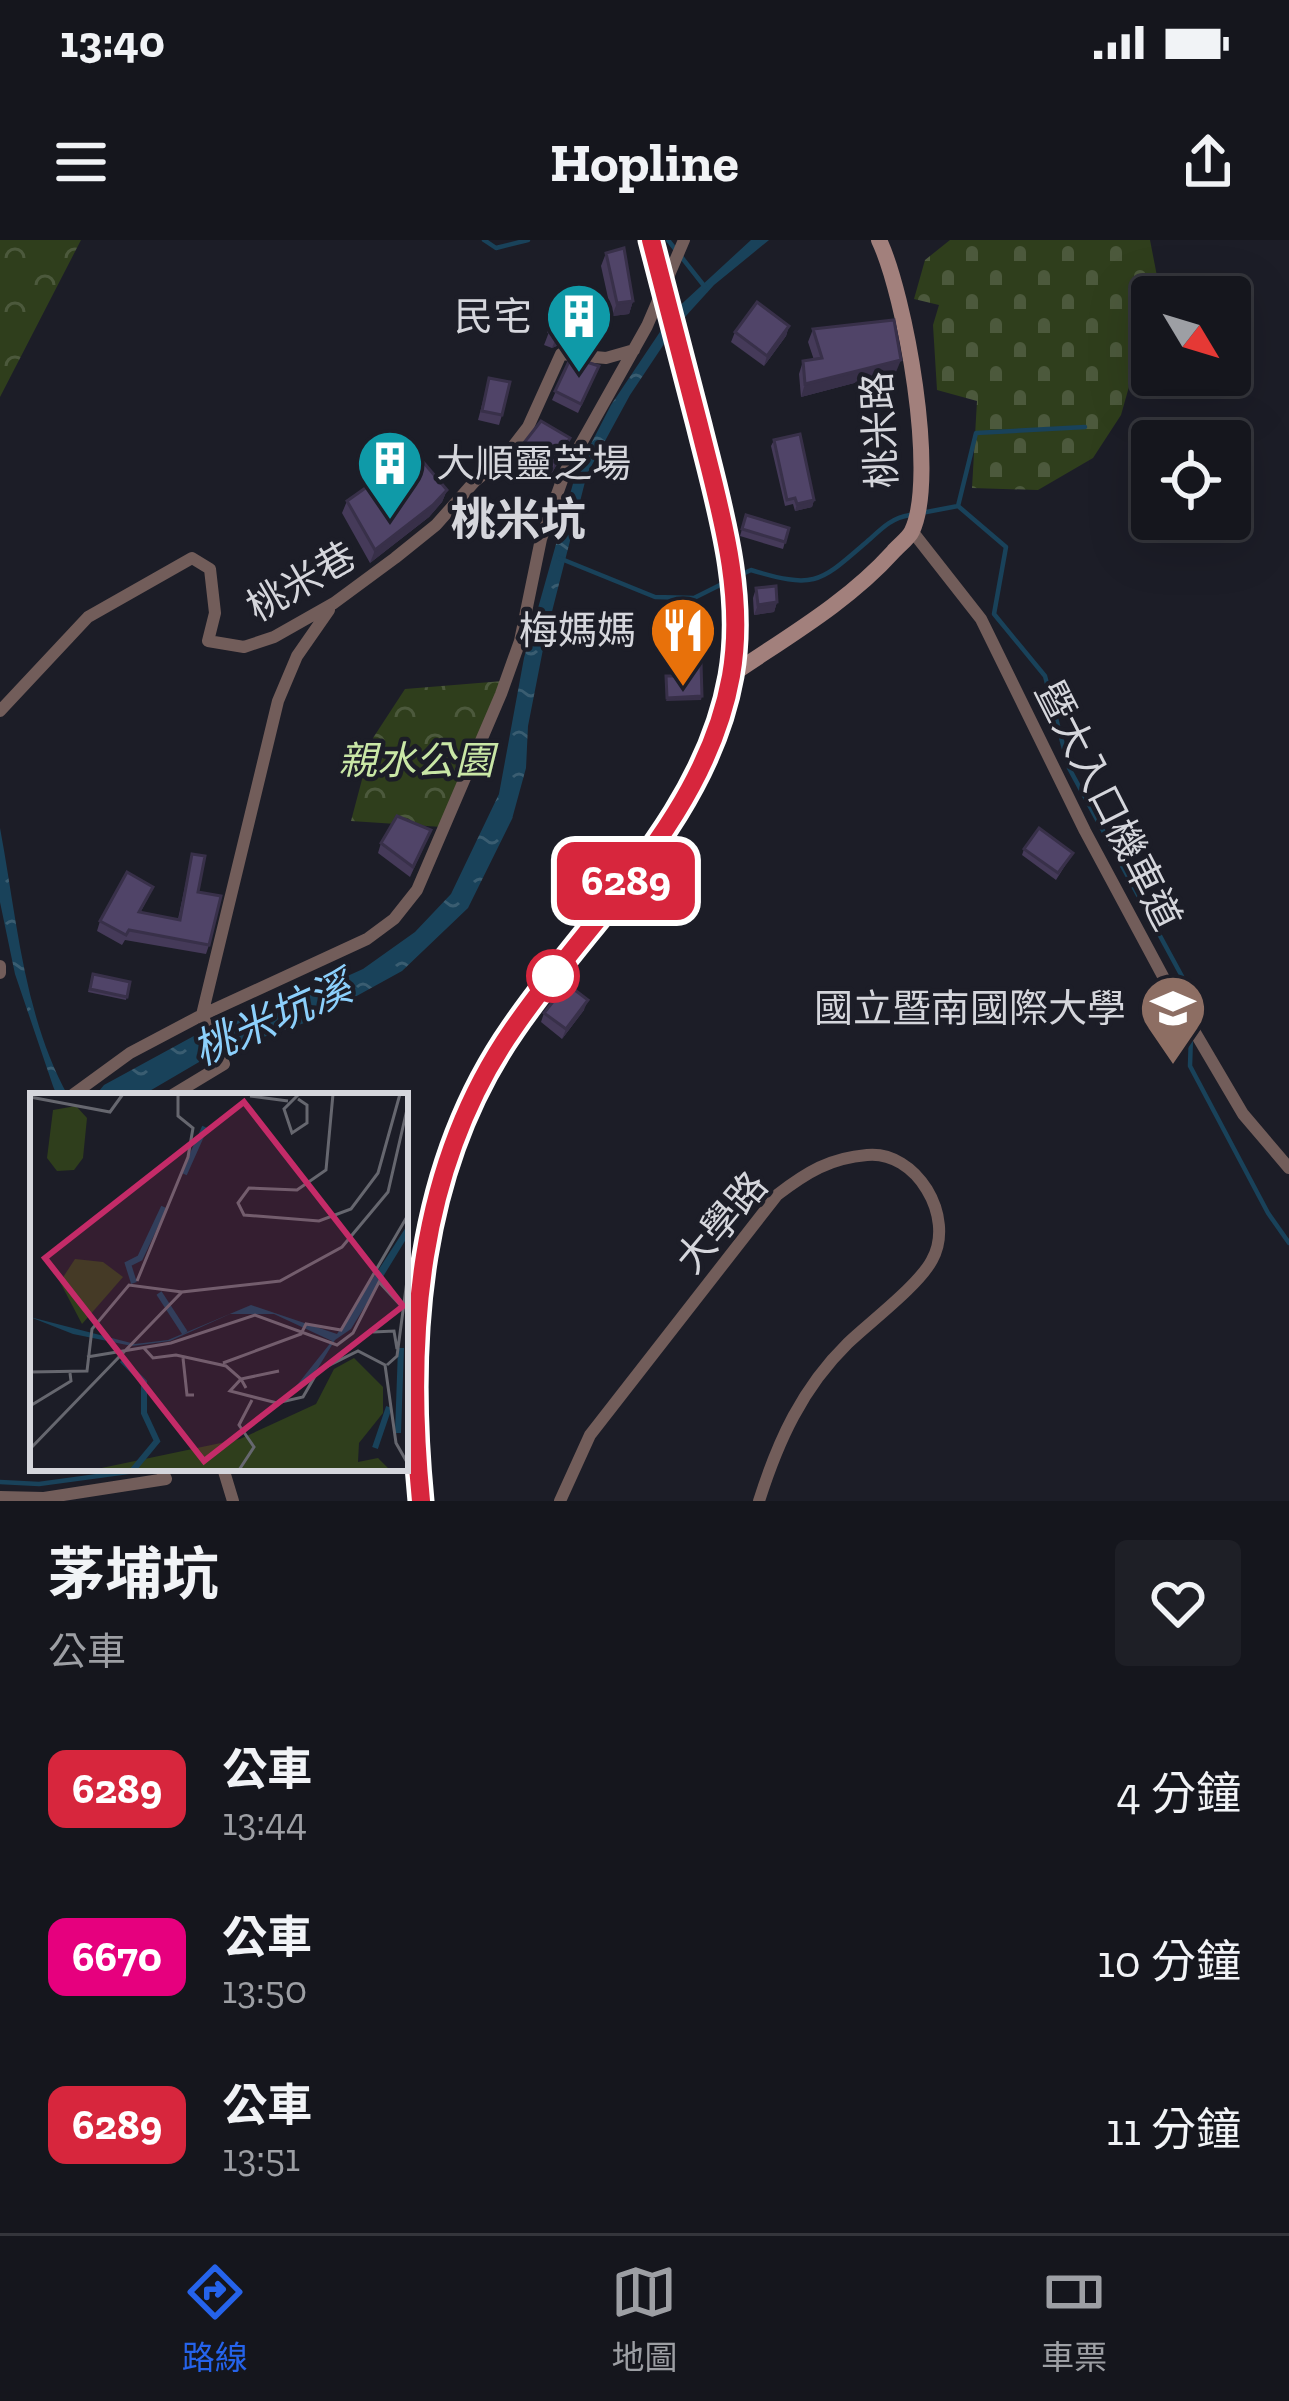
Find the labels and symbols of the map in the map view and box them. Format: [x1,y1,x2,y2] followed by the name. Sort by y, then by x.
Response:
[1131,276,1251,396] north arrow
[544,281,614,375] building icon: 民宅
[454,293,532,340] place label: 民宅
[853,370,906,490] street label: 桃米路
[355,428,425,522] building icon: 大順靈芝場
[436,440,631,487] place label: 大順靈芝場
[450,493,586,547] district label: 桃米坑
[239,532,364,631] street label: 桃米巷
[648,595,718,689] restaurant icon: 梅媽媽
[519,607,636,654] place label: 梅媽媽
[1026,673,1191,938] street label: 暨大入口機車道
[338,737,499,784] park label: 親水公園
[542,842,710,920] line badge: 6289
[528,951,578,1001] unlabelled marker
[185,959,364,1076] water label: 桃米坑溪
[1138,973,1208,1067] school or university icon: 國立暨南國際大學
[814,985,1126,1032] place label: 國立暨南國際大學
[30,1093,408,1471] inset map
[666,1162,777,1282] street label: 大學路

